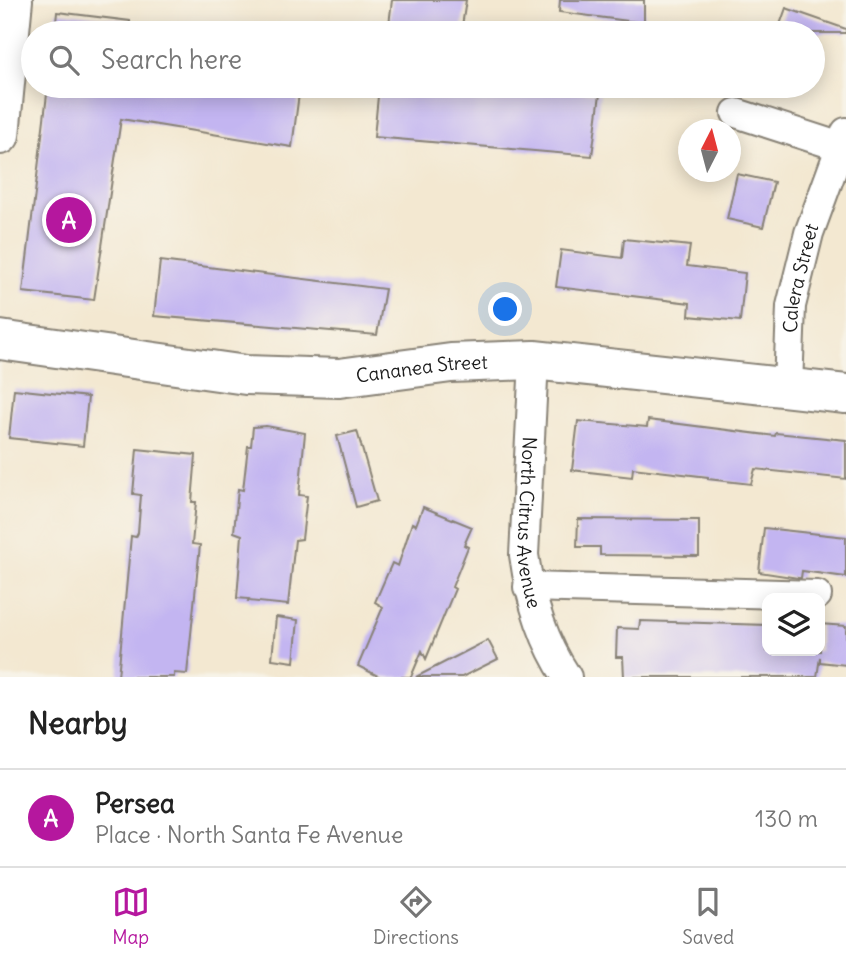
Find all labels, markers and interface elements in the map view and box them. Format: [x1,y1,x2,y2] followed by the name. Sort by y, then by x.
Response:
[21,21,825,98] search box
[45,41,83,79] icon: search
[101,43,242,76] text: Search here
[678,119,741,182] north arrow
[46,194,92,246] pin: A
[778,220,824,333] street label: Calera Street
[488,292,522,326] your location
[354,350,488,388] street label: Cananea Street
[512,436,547,611] street label: North Citrus Avenue
[762,593,825,656] map controls
[762,593,825,656] button: layers
[28,704,128,742] text: Nearby
[95,787,175,820] text: Persea
[44,804,58,833] text: A
[755,804,818,833] text: 130 m
[95,820,403,849] text: Place · North Santa Fe Avenue
[112,883,150,949] tab: Map
[373,883,459,949] tab: Directions
[682,883,734,949] tab: Saved

